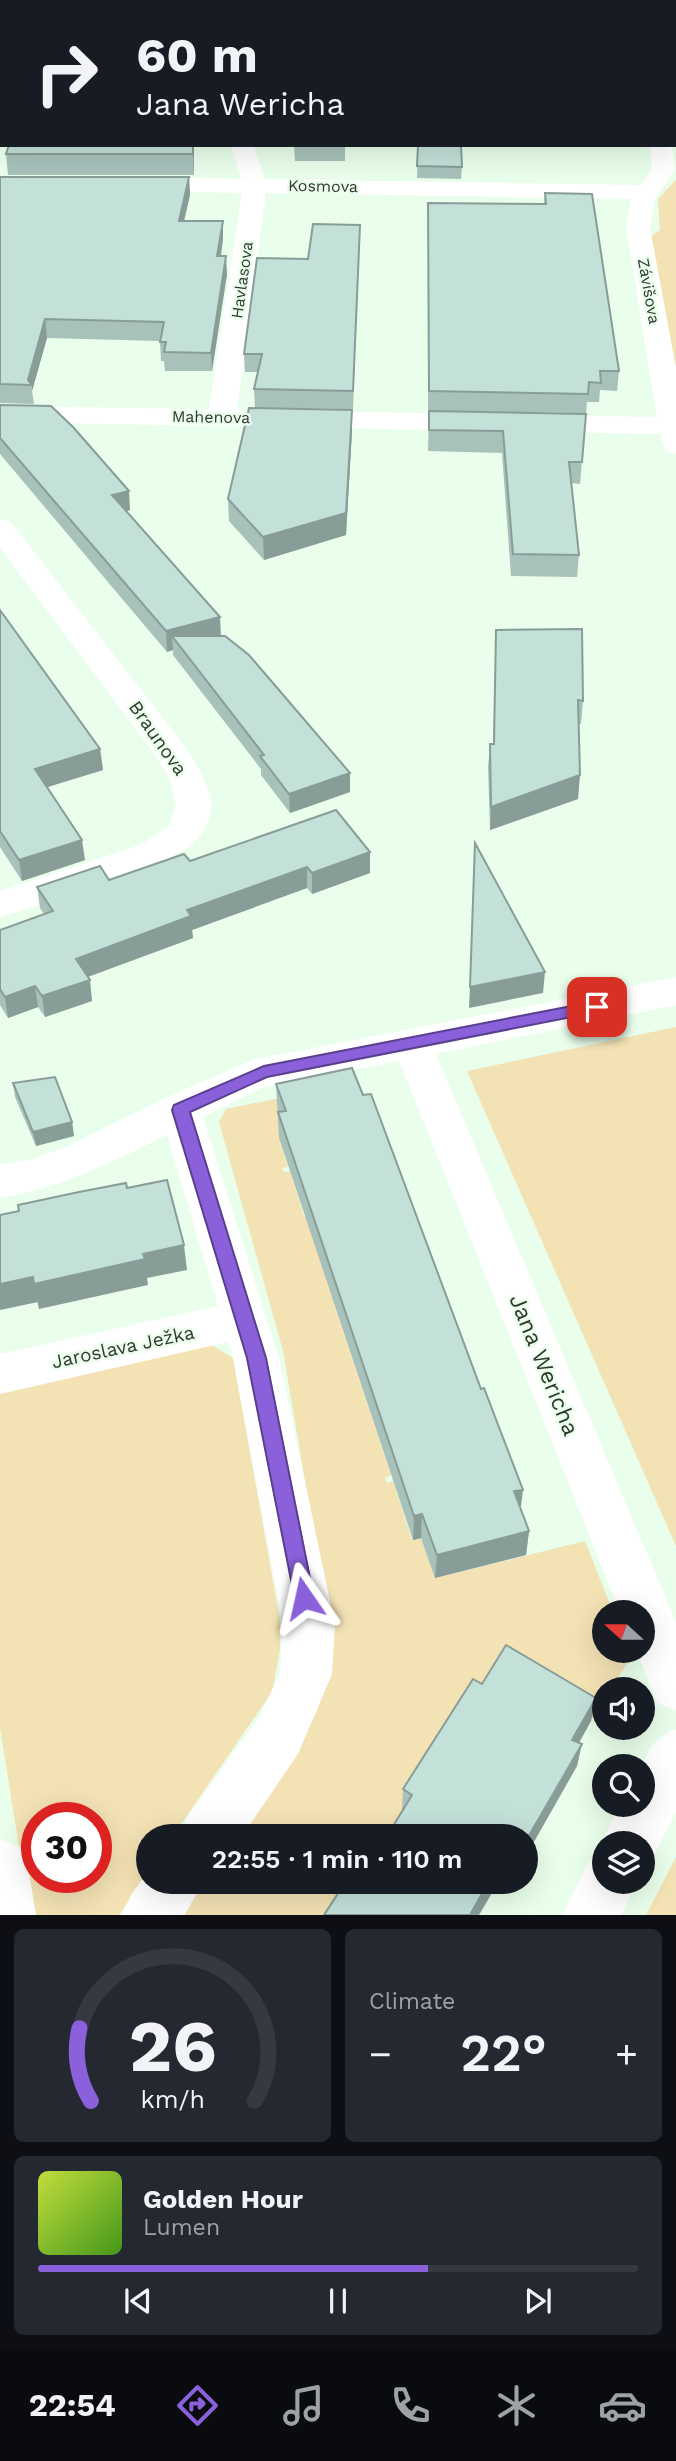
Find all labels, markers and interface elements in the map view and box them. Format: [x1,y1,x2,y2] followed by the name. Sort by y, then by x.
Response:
[136,26,258,84] text: 60 m
[21,28,112,119] icon: right
[136,85,345,123] text: Jana Wericha
[288,176,358,196] street label: Kosmova
[227,240,257,320] street label: Havlasova
[634,257,664,325] street label: Závišova
[172,407,250,427] street label: Mahenova
[124,696,192,780] street label: Braunova
[567,977,627,1037] pin
[578,988,616,1026] icon: arrive
[503,1290,585,1440] street label: Jana Wericha
[50,1321,197,1373] street label: Jaroslava Ježka
[267,1561,341,1635] position arrow
[592,1600,654,1662] north arrow
[592,1600,655,1894] map controls
[592,1677,655,1740] button: sound
[592,1754,655,1817] button: search
[21,1802,112,1893] speed limit sign: 30
[592,1831,655,1894] button: layers
[212,1844,462,1874] text: 22:55 · 1 min · 110 m
[369,1988,455,2015] text: Climate
[128,2004,217,2090] text: 26
[460,2023,547,2084] text: 22°
[369,2032,392,2076] text: −
[615,2032,638,2076] text: +
[140,2085,205,2114] text: km/h
[143,2184,303,2214] text: Golden Hour
[143,2214,220,2241] text: Lumen
[119,2282,157,2320] icon: previous
[319,2282,357,2320] icon: pause
[519,2282,557,2320] icon: next
[173,2381,222,2430] icon: directions
[279,2381,328,2430] icon: music
[386,2381,435,2430] icon: phone
[492,2381,541,2430] icon: climate
[598,2381,647,2430] icon: car
[29,2386,116,2424] text: 22:54

